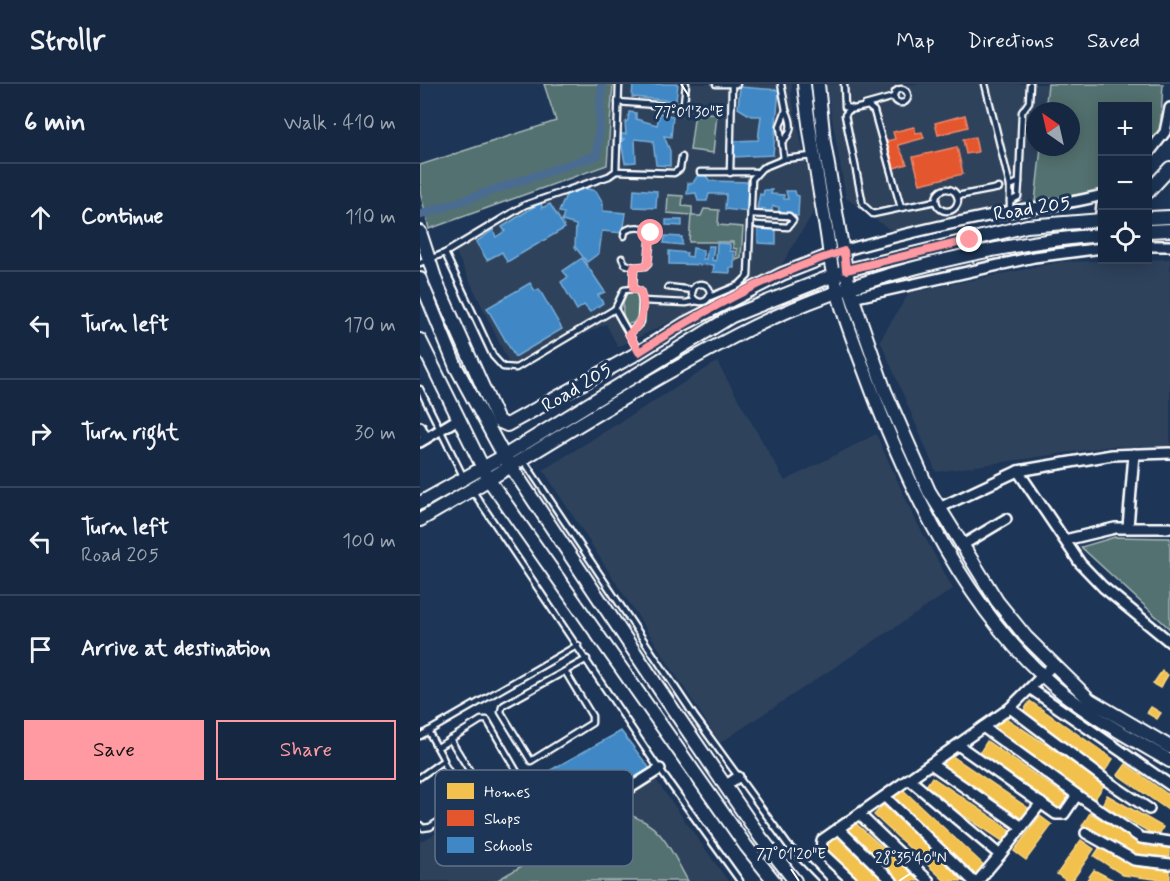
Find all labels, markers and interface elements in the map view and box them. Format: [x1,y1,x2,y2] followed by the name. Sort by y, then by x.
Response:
[30,23,105,60] text: Strollr
[896,27,935,55] text: Map
[968,27,1054,55] text: Directions
[1087,27,1140,55] text: Saved
[1026,102,1080,156] north arrow
[1098,102,1152,264] map controls
[1098,102,1152,156] button: +
[654,103,724,123] text: 77°01'30"E
[24,106,86,140] text: 6 min
[284,110,396,137] text: Walk · 410 m
[1098,156,1152,210] button: −
[991,190,1073,228] street label: Road 205
[24,201,57,234] icon: ahead
[81,203,163,231] text: Continue
[345,204,396,231] text: 110 m
[1098,210,1152,264] button: locate
[637,219,663,245] route start
[956,226,982,252] route end
[24,309,57,342] icon: left
[81,311,169,339] text: Turn left
[344,312,396,339] text: 170 m
[537,356,617,420] street label: Road 205
[24,417,57,450] icon: right
[81,419,179,447] text: Turn right
[354,420,396,447] text: 30 m
[81,514,169,542] text: Turn left
[24,525,57,558] icon: left
[342,528,396,555] text: 100 m
[81,542,159,569] text: Road 205
[24,633,57,666] icon: arrive
[81,635,271,663] text: Arrive at destination
[24,720,204,780] button: Save
[216,720,396,780] button: Share
[435,770,633,866] legend
[484,782,530,803] text: Homes
[484,809,521,830] text: Shops
[484,836,533,857] text: Schools
[756,845,826,865] text: 77°01'20"E
[875,849,947,869] text: 28°35'40"N

